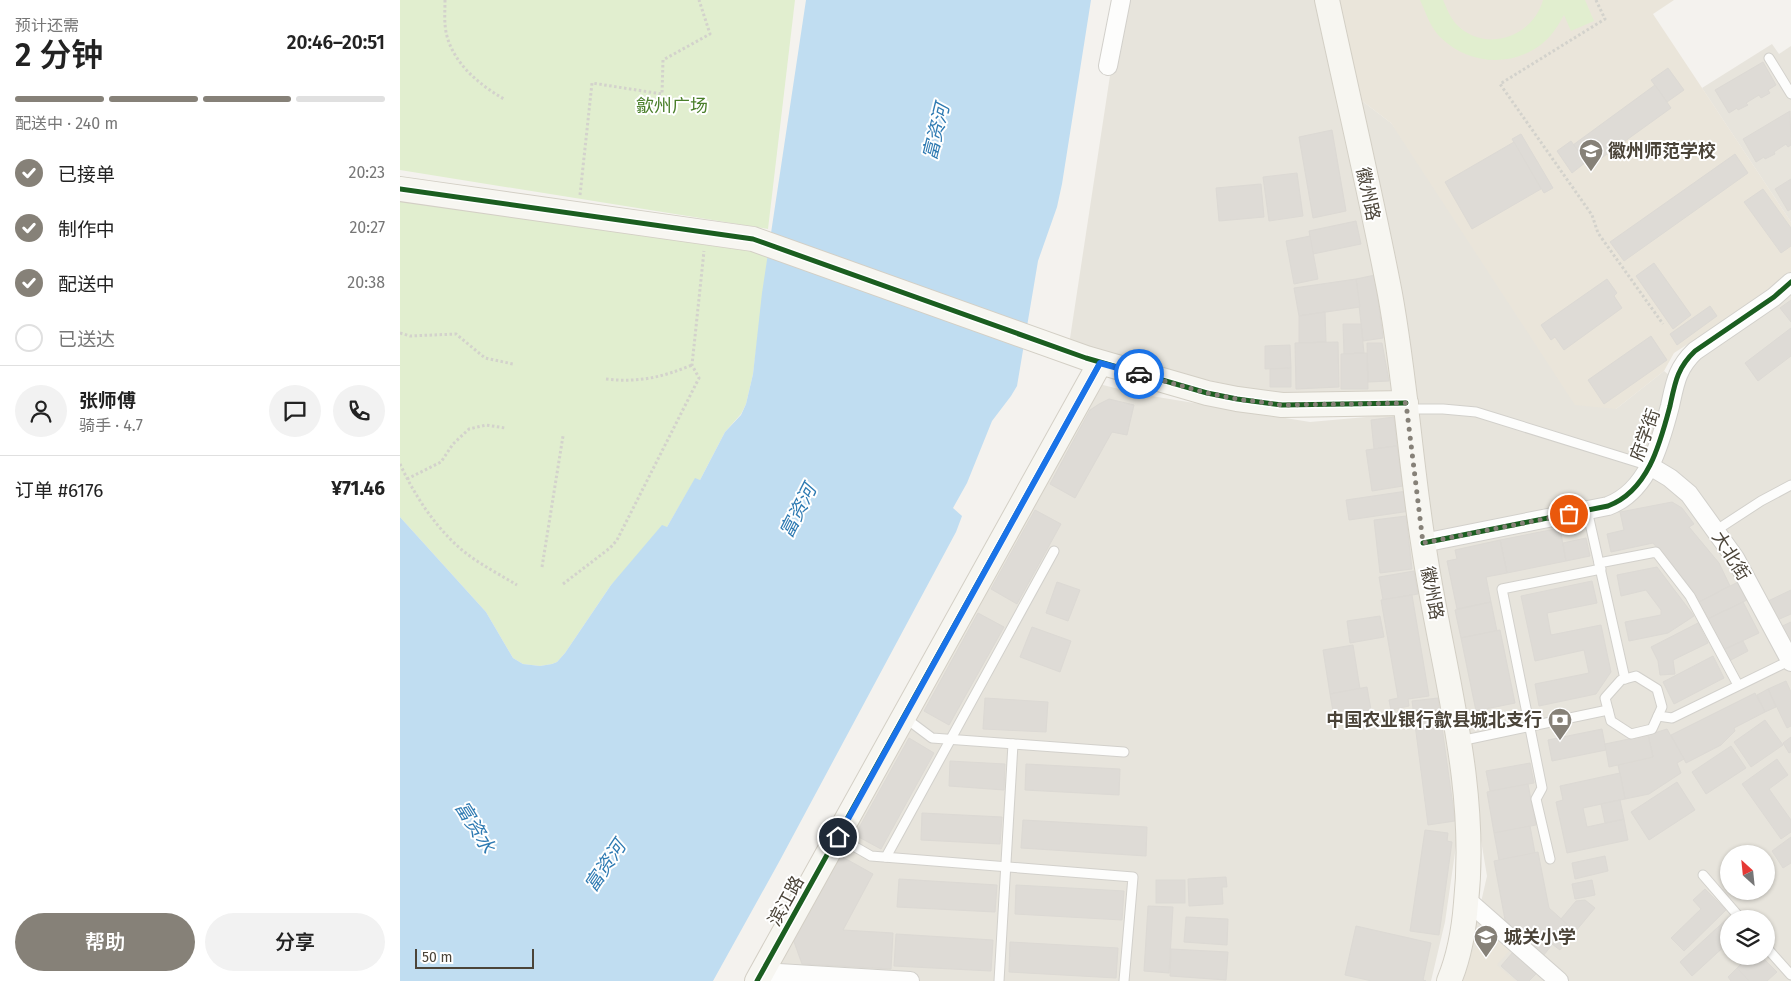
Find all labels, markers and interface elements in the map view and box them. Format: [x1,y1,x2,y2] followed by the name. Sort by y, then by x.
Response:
[15,16,79,35] text: 预计还需
[287,31,385,54] text: 20:46–20:51
[15,36,103,74] text: 2 分钟
[636,95,708,117] park label: 歙州广场
[918,98,955,162] water label: 富资河
[15,114,118,133] text: 配送中 · 240 m
[1578,138,1604,172] school or university icon: 徽州师范学校
[1608,140,1716,162] place label: 徽州师范学校
[15,159,43,187] icon: check
[58,163,115,186] text: 已接单
[348,163,385,182] text: 20:23
[1352,165,1384,223] street label: 徽州路
[15,214,43,242] icon: check
[58,218,115,241] text: 制作中
[349,218,385,237] text: 20:27
[15,269,43,297] icon: check
[58,273,115,296] text: 配送中
[347,273,385,292] text: 20:38
[58,328,115,351] text: 已送达
[1114,349,1164,399] courier
[1125,360,1153,388] icon: car
[15,385,67,437] button: person
[269,385,321,437] button: chat
[333,385,385,437] button: phone
[79,389,136,412] text: 张师傅
[1625,406,1665,464] street label: 府学街
[79,416,143,435] text: 骑手 · 4.7
[331,477,385,500] text: ¥71.46
[775,477,823,542] water label: 富资河
[15,479,103,502] text: 订单 #6176
[1548,493,1590,535] pin
[1555,500,1583,528] icon: bag
[1707,527,1755,585] street label: 大北街
[1416,564,1448,622] street label: 徽州路
[1547,707,1573,741] bank icon: 中国农业银行歙县城北支行
[1326,709,1542,731] place label: 中国农业银行歙县城北支行
[450,797,500,858] water label: 富资水
[817,816,859,858] pin
[824,823,852,851] icon: home
[580,833,633,896] water label: 富资河
[1720,845,1775,900] north arrow
[1720,845,1775,965] map controls
[763,872,809,930] street label: 滨江路
[1720,910,1775,965] button: layers
[15,913,195,971] button: 帮助
[205,913,385,971] button: 分享
[1473,924,1499,958] school or university icon: 城关小学
[1504,926,1576,948] place label: 城关小学
[415,946,534,969] scale bar
[422,949,453,966] text: 50 m

